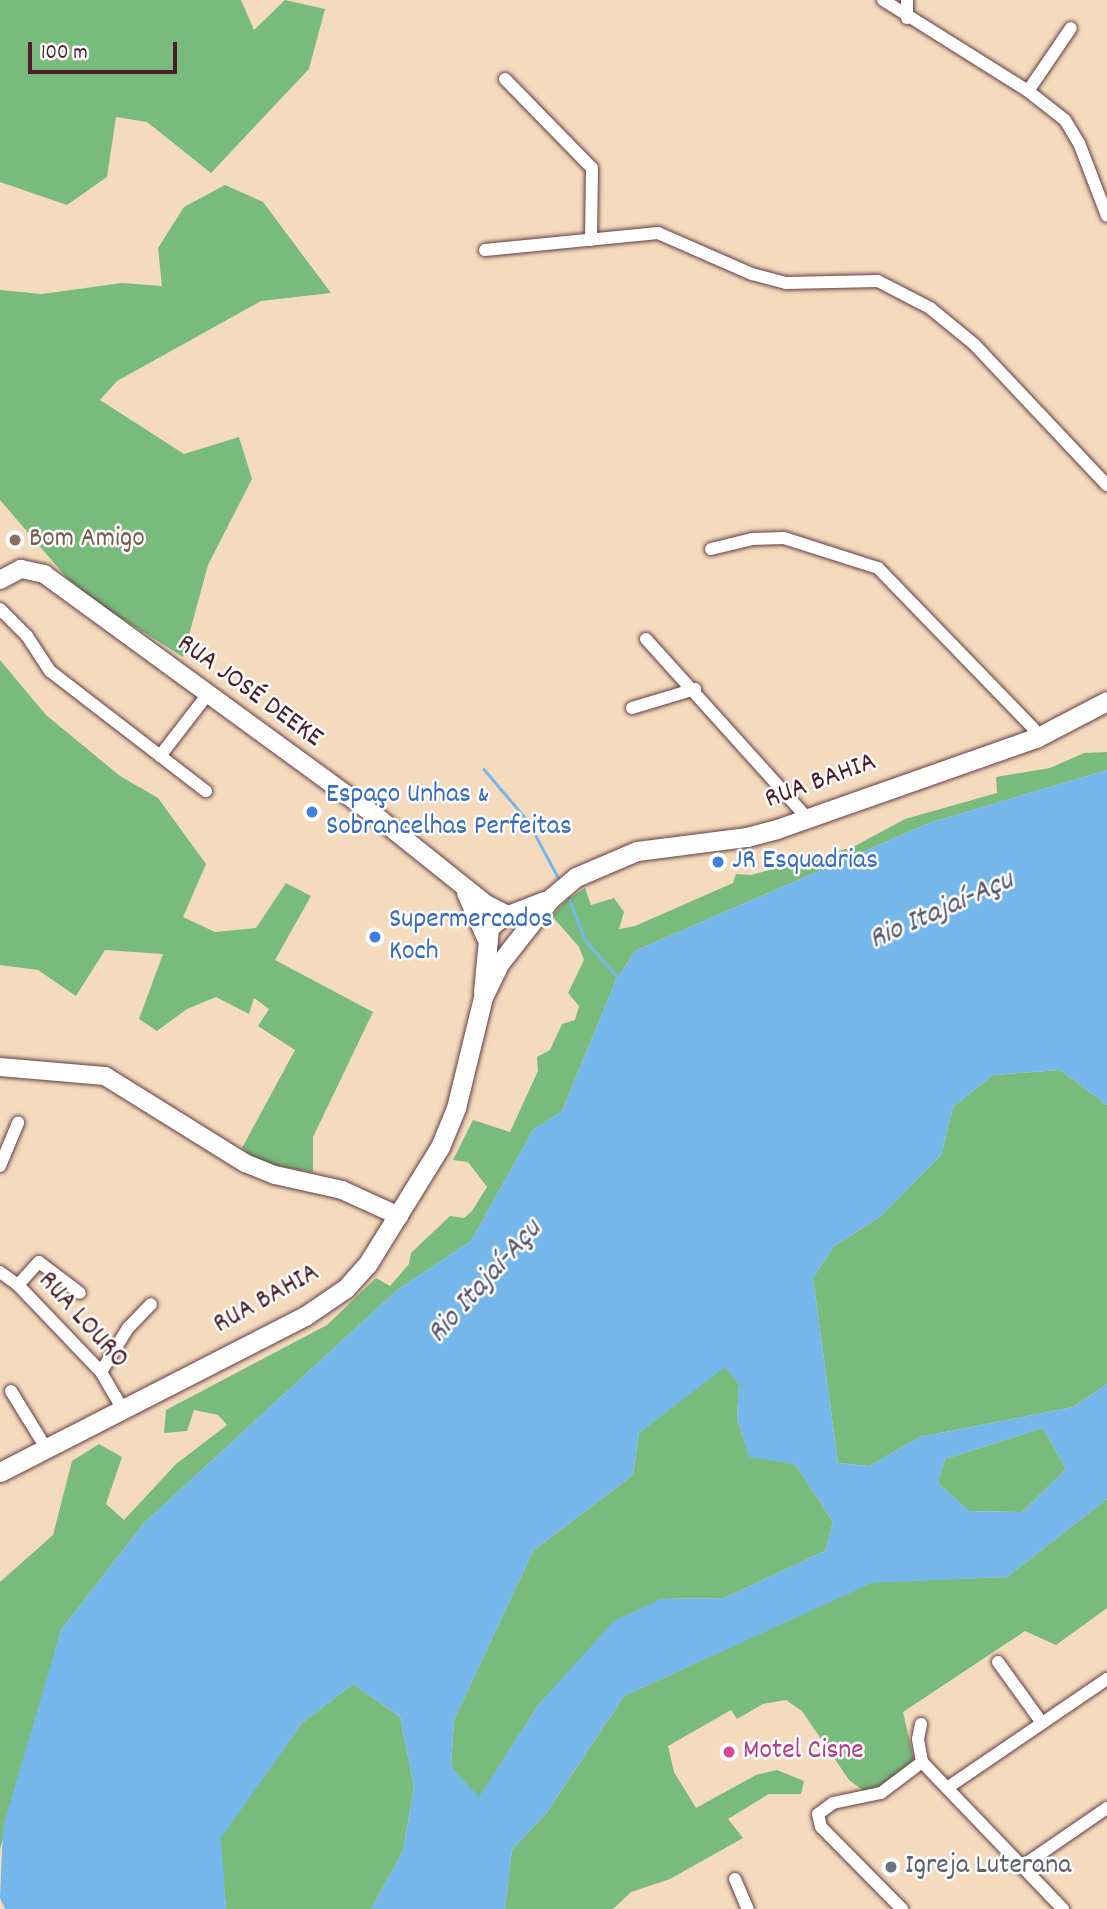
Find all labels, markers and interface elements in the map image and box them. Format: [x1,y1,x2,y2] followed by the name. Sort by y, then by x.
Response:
[32,28,180,72] scale bar
[41,39,88,69] text: 100 m
[29,523,145,557] place label: Bom Amigo
[7,532,23,548] marker: Bom Amigo
[170,628,328,756] street label: RUA JOSÉ DEEKE
[761,746,881,818] street label: RUA BAHIA
[326,779,572,845] place label: Espaço Unhas & Sobrancelhas Perfeitas
[304,804,320,820] marker: Espaço Unhas & Sobrancelhas Perfeitas
[732,845,878,879] place label: JR Esquadrias
[710,854,726,870] marker: JR Esquadrias
[864,864,1020,960] water label: Rio Itajaí-Açu
[389,904,553,970] place label: Supermercados Koch
[367,929,383,945] marker: Supermercados Koch
[421,1214,551,1352] water label: Rio Itajaí-Açu
[208,1257,326,1343] street label: RUA BAHIA
[30,1265,134,1377] street label: RUA LOURO
[743,1735,864,1769] place label: Motel Cisne
[721,1744,737,1760] marker: Motel Cisne
[905,1850,1071,1884] place label: Igreja Luterana
[883,1859,899,1875] marker: Igreja Luterana

